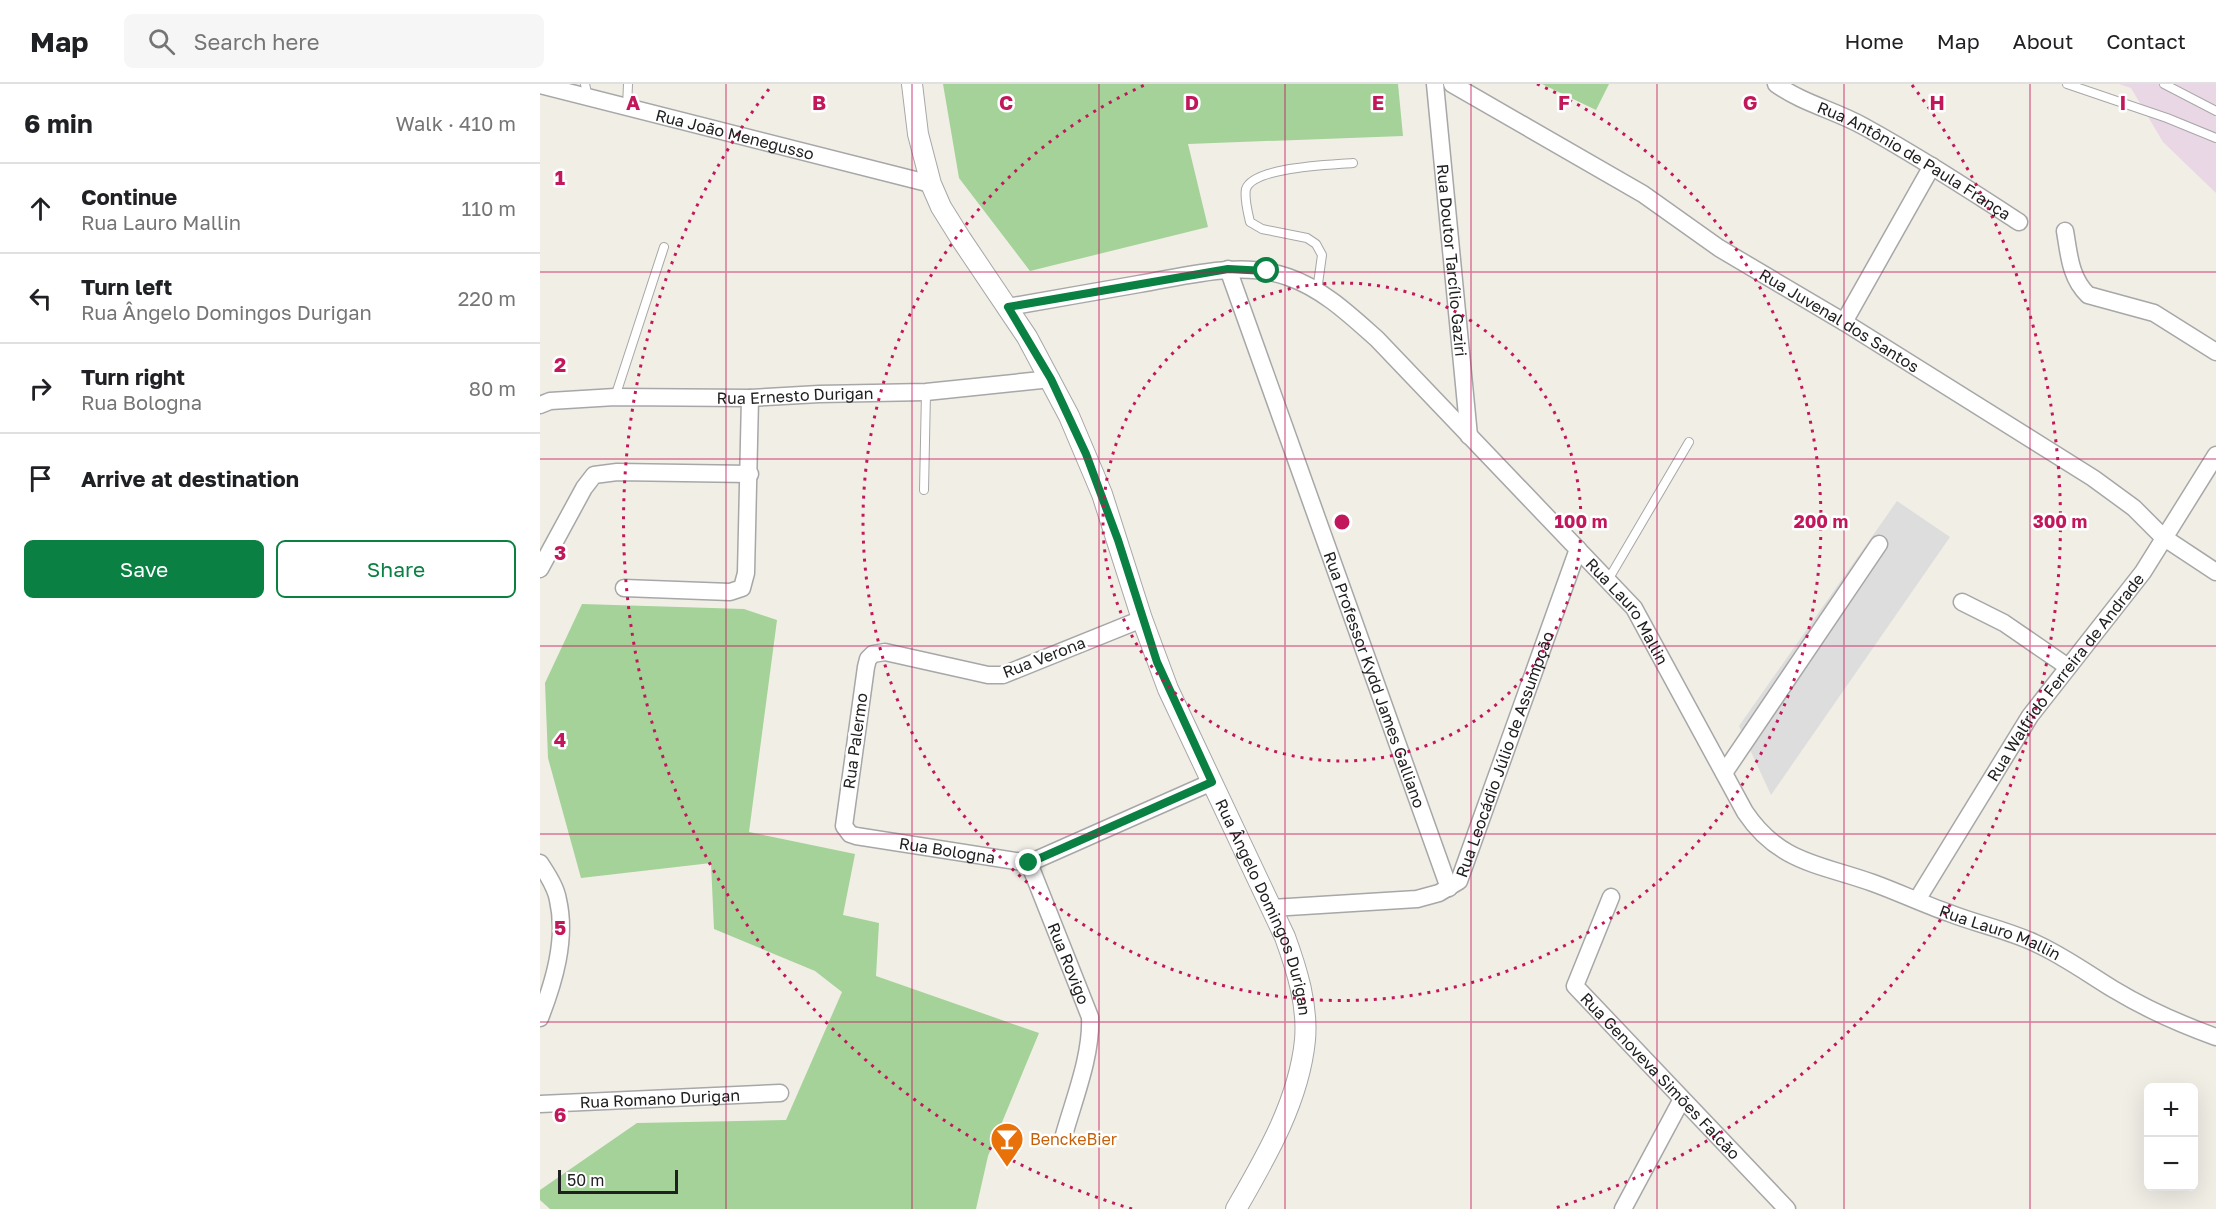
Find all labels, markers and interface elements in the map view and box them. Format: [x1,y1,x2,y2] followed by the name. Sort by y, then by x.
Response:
[124,14,544,68] search box
[30,25,88,58] text: Map
[145,25,178,58] icon: search
[193,28,319,55] text: Search here
[1844,28,1904,54] text: Home
[1937,28,1980,54] text: Map
[2013,28,2073,54] text: About
[2106,28,2186,54] text: Contact
[626,90,640,114] text: A
[812,90,826,114] text: B
[999,90,1013,114] text: C
[1185,90,1199,114] text: D
[1372,90,1384,114] text: E
[1558,90,1570,114] text: F
[1743,90,1757,114] text: G
[1929,90,1945,114] text: H
[2120,90,2126,114] text: I
[1815,97,2015,224] street label: Rua Antônio de Paula França
[654,105,816,164] street label: Rua João Menegusso
[24,108,93,139] text: 6 min
[396,111,516,135] text: Walk · 410 m
[1433,163,1471,357] street label: Rua Doutor Tarcílio Gaziri
[555,165,565,189] text: 1
[81,183,177,210] text: Continue
[24,192,57,225] icon: ahead
[462,196,516,220] text: 110 m
[81,210,241,234] text: Rua Lauro Mallin
[1253,257,1279,283] route start
[1756,264,1923,377] street label: Rua Juvenal dos Santos
[81,273,172,300] text: Turn left
[24,282,57,315] icon: left
[458,286,516,310] text: 220 m
[81,300,372,324] text: Rua Ângelo Domingos Durigan
[554,352,566,376] text: 2
[81,363,185,390] text: Turn right
[24,372,57,405] icon: right
[469,376,516,400] text: 80 m
[716,383,874,408] street label: Rua Ernesto Durigan
[81,390,202,414] text: Rua Bologna
[24,462,57,495] icon: arrive
[81,465,299,492] text: Arrive at destination
[1555,510,1607,532] text: 100 m
[1794,510,1848,532] text: 200 m
[2033,510,2087,532] text: 300 m
[1332,512,1352,532] centre of rings
[24,540,264,598] button: Save
[276,540,516,598] button: Share
[554,540,566,564] text: 3
[1320,549,1430,811] street label: Rua Professor Kydd James Galliano
[1582,554,1673,668] street label: Rua Lauro Mallin
[1982,569,2148,785] street label: Rua Walfrido Ferreira de Andrade
[1451,628,1558,880] street label: Rua Leocádio Júlio de Assumpção
[1000,632,1088,682] street label: Rua Verona
[838,692,872,790] street label: Rua Palermo
[554,727,566,751] text: 4
[1211,796,1315,1017] street label: Rua Ângelo Domingos Durigan
[898,833,997,868] street label: Rua Bologna
[1015,849,1041,875] route end
[1937,900,2064,964] street label: Rua Lauro Mallin
[554,915,566,939] text: 5
[1044,920,1094,1007] street label: Rua Rovigo
[1576,988,1744,1164] street label: Rua Genoveva Simões Falcão
[2144,1083,2198,1191] map controls
[2144,1083,2198,1137] button: +
[579,1085,741,1112] street label: Rua Romano Durigan
[554,1102,566,1126] text: 6
[989,1121,1025,1168] bar icon: BenckeBier
[1030,1129,1117,1149] place label: BenckeBier
[2144,1137,2198,1191] button: −
[558,1167,678,1194] scale bar
[567,1170,604,1190] text: 50 m

